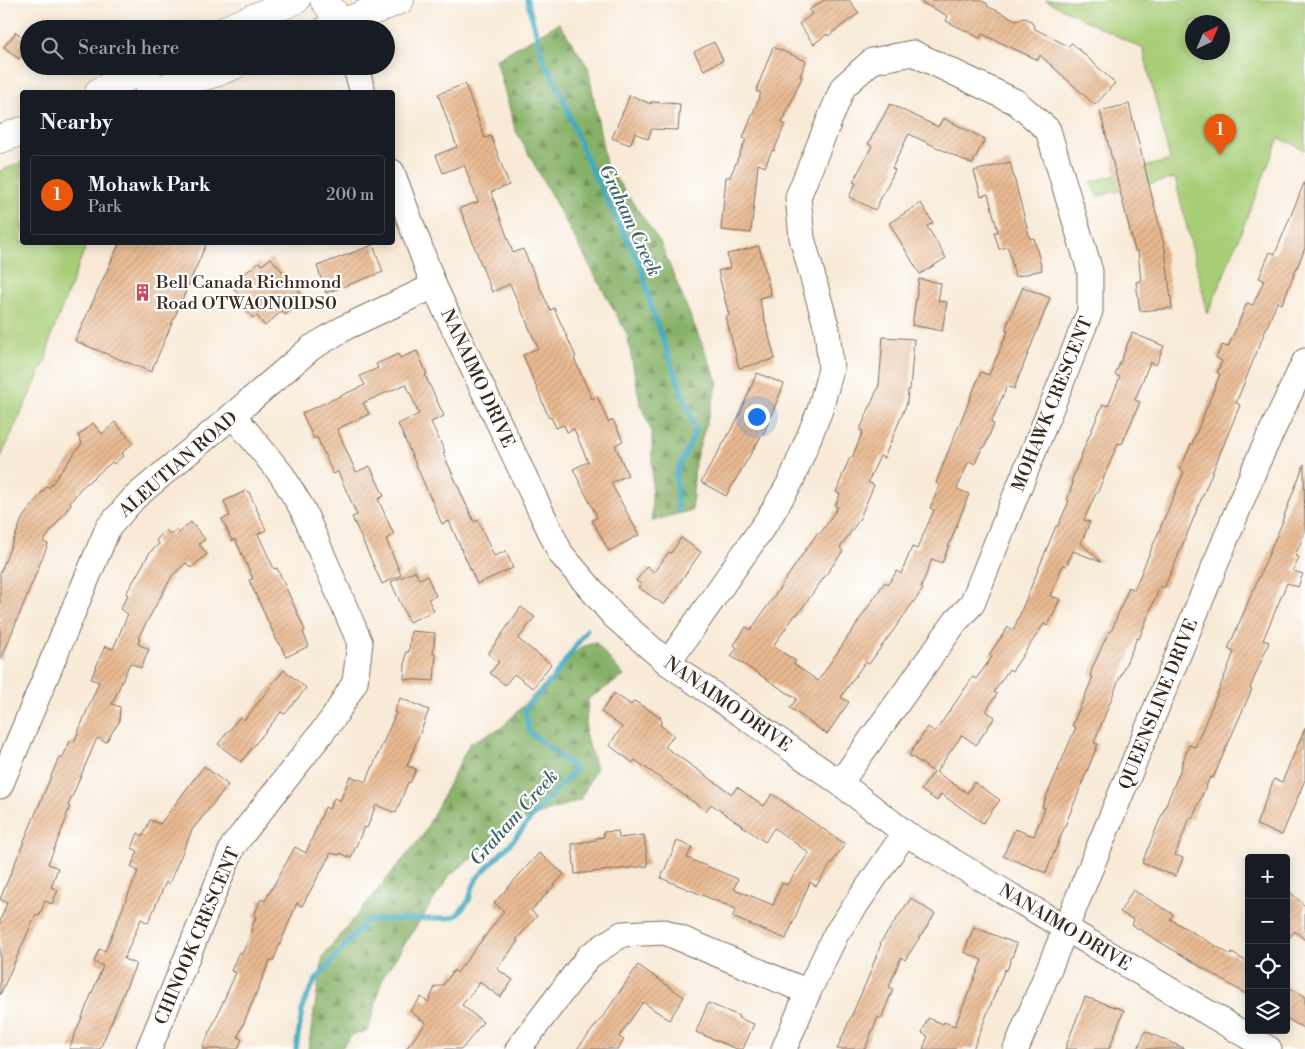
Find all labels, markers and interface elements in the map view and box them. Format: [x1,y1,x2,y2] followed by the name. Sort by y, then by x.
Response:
[1185,15,1230,60] north arrow
[20,20,395,75] search box
[38,34,66,62] icon: search
[78,36,179,60] text: Search here
[40,110,113,136] text: Nearby
[1204,114,1236,155] pin: 1
[594,160,667,280] water label: Graham Creek
[88,173,210,197] text: Mohawk Park
[53,185,61,205] text: 1
[326,185,374,205] text: 200 m
[88,197,121,217] text: Park
[155,271,342,315] place label: Bell Canada Richmond Road OTWAON01DS0
[132,282,152,302] building icon: Bell Canada Richmond Road OTWAON01DS0
[435,305,520,451] street label: NANAIMO DRIVE
[1007,313,1098,495] street label: MOHAWK CRESCENT
[744,404,770,430] your location
[113,406,243,523] street label: ALEUTIAN ROAD
[1114,615,1203,793] street label: QUEENSLINE DRIVE
[660,652,796,757] street label: NANAIMO DRIVE
[464,765,563,871] water label: Graham Creek
[150,844,245,1028] street label: CHINOOK CRESCENT
[1245,854,1290,1034] map controls
[1245,854,1290,899] button: +
[994,879,1135,976] street label: NANAIMO DRIVE
[1245,899,1290,944] button: −
[1245,944,1290,989] button: locate
[1245,989,1290,1034] button: layers

